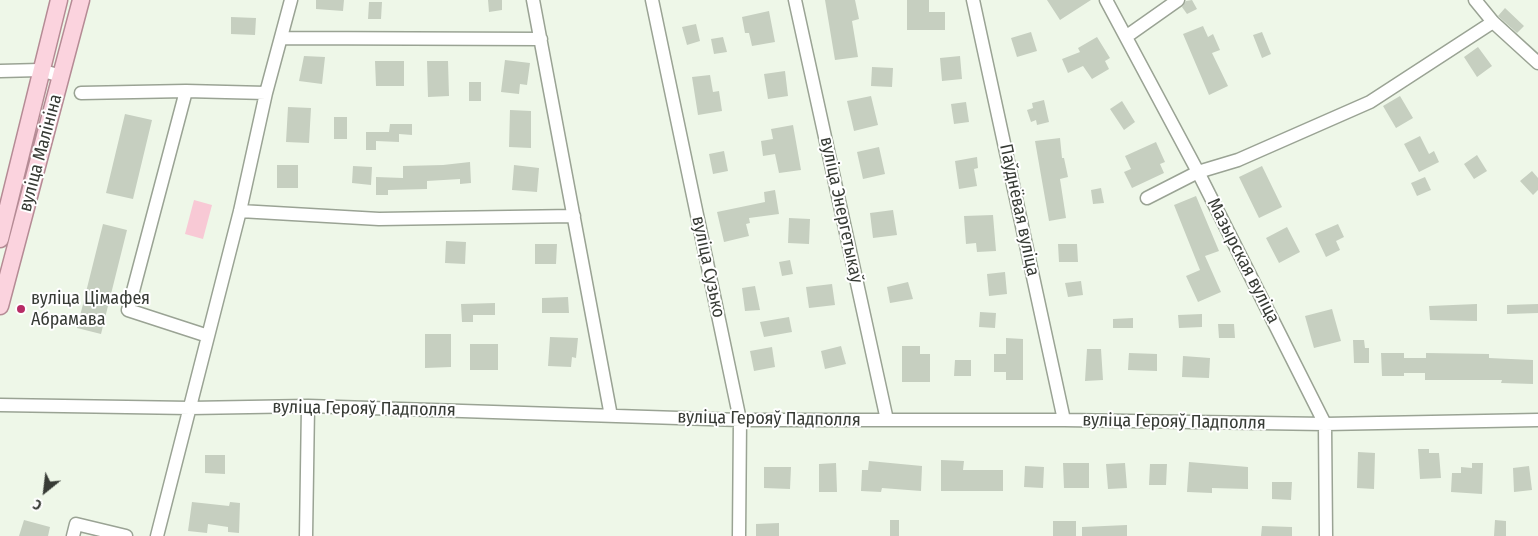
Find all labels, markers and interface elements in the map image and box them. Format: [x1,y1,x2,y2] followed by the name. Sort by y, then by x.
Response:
[15,92,67,214] street label: вуліца Малініна
[815,135,867,285] street label: вуліца Энергетыкаў
[994,142,1044,278] street label: Паўднёвая вуліца
[1202,195,1284,327] street label: Мазырская вуліца
[687,214,729,320] street label: вуліца Сузько
[31,288,150,330] place label: вуліца Цімафея Абрамава
[15,303,27,315] marker: вуліца Цімафея Абрамава
[272,397,456,421] street label: вуліца Герояў Падполля
[677,407,861,431] street label: вуліца Герояў Падполля
[1082,410,1266,434] street label: вуліца Герояў Падполля
[20,466,70,516] north arrow
[30,495,45,514] text: С

